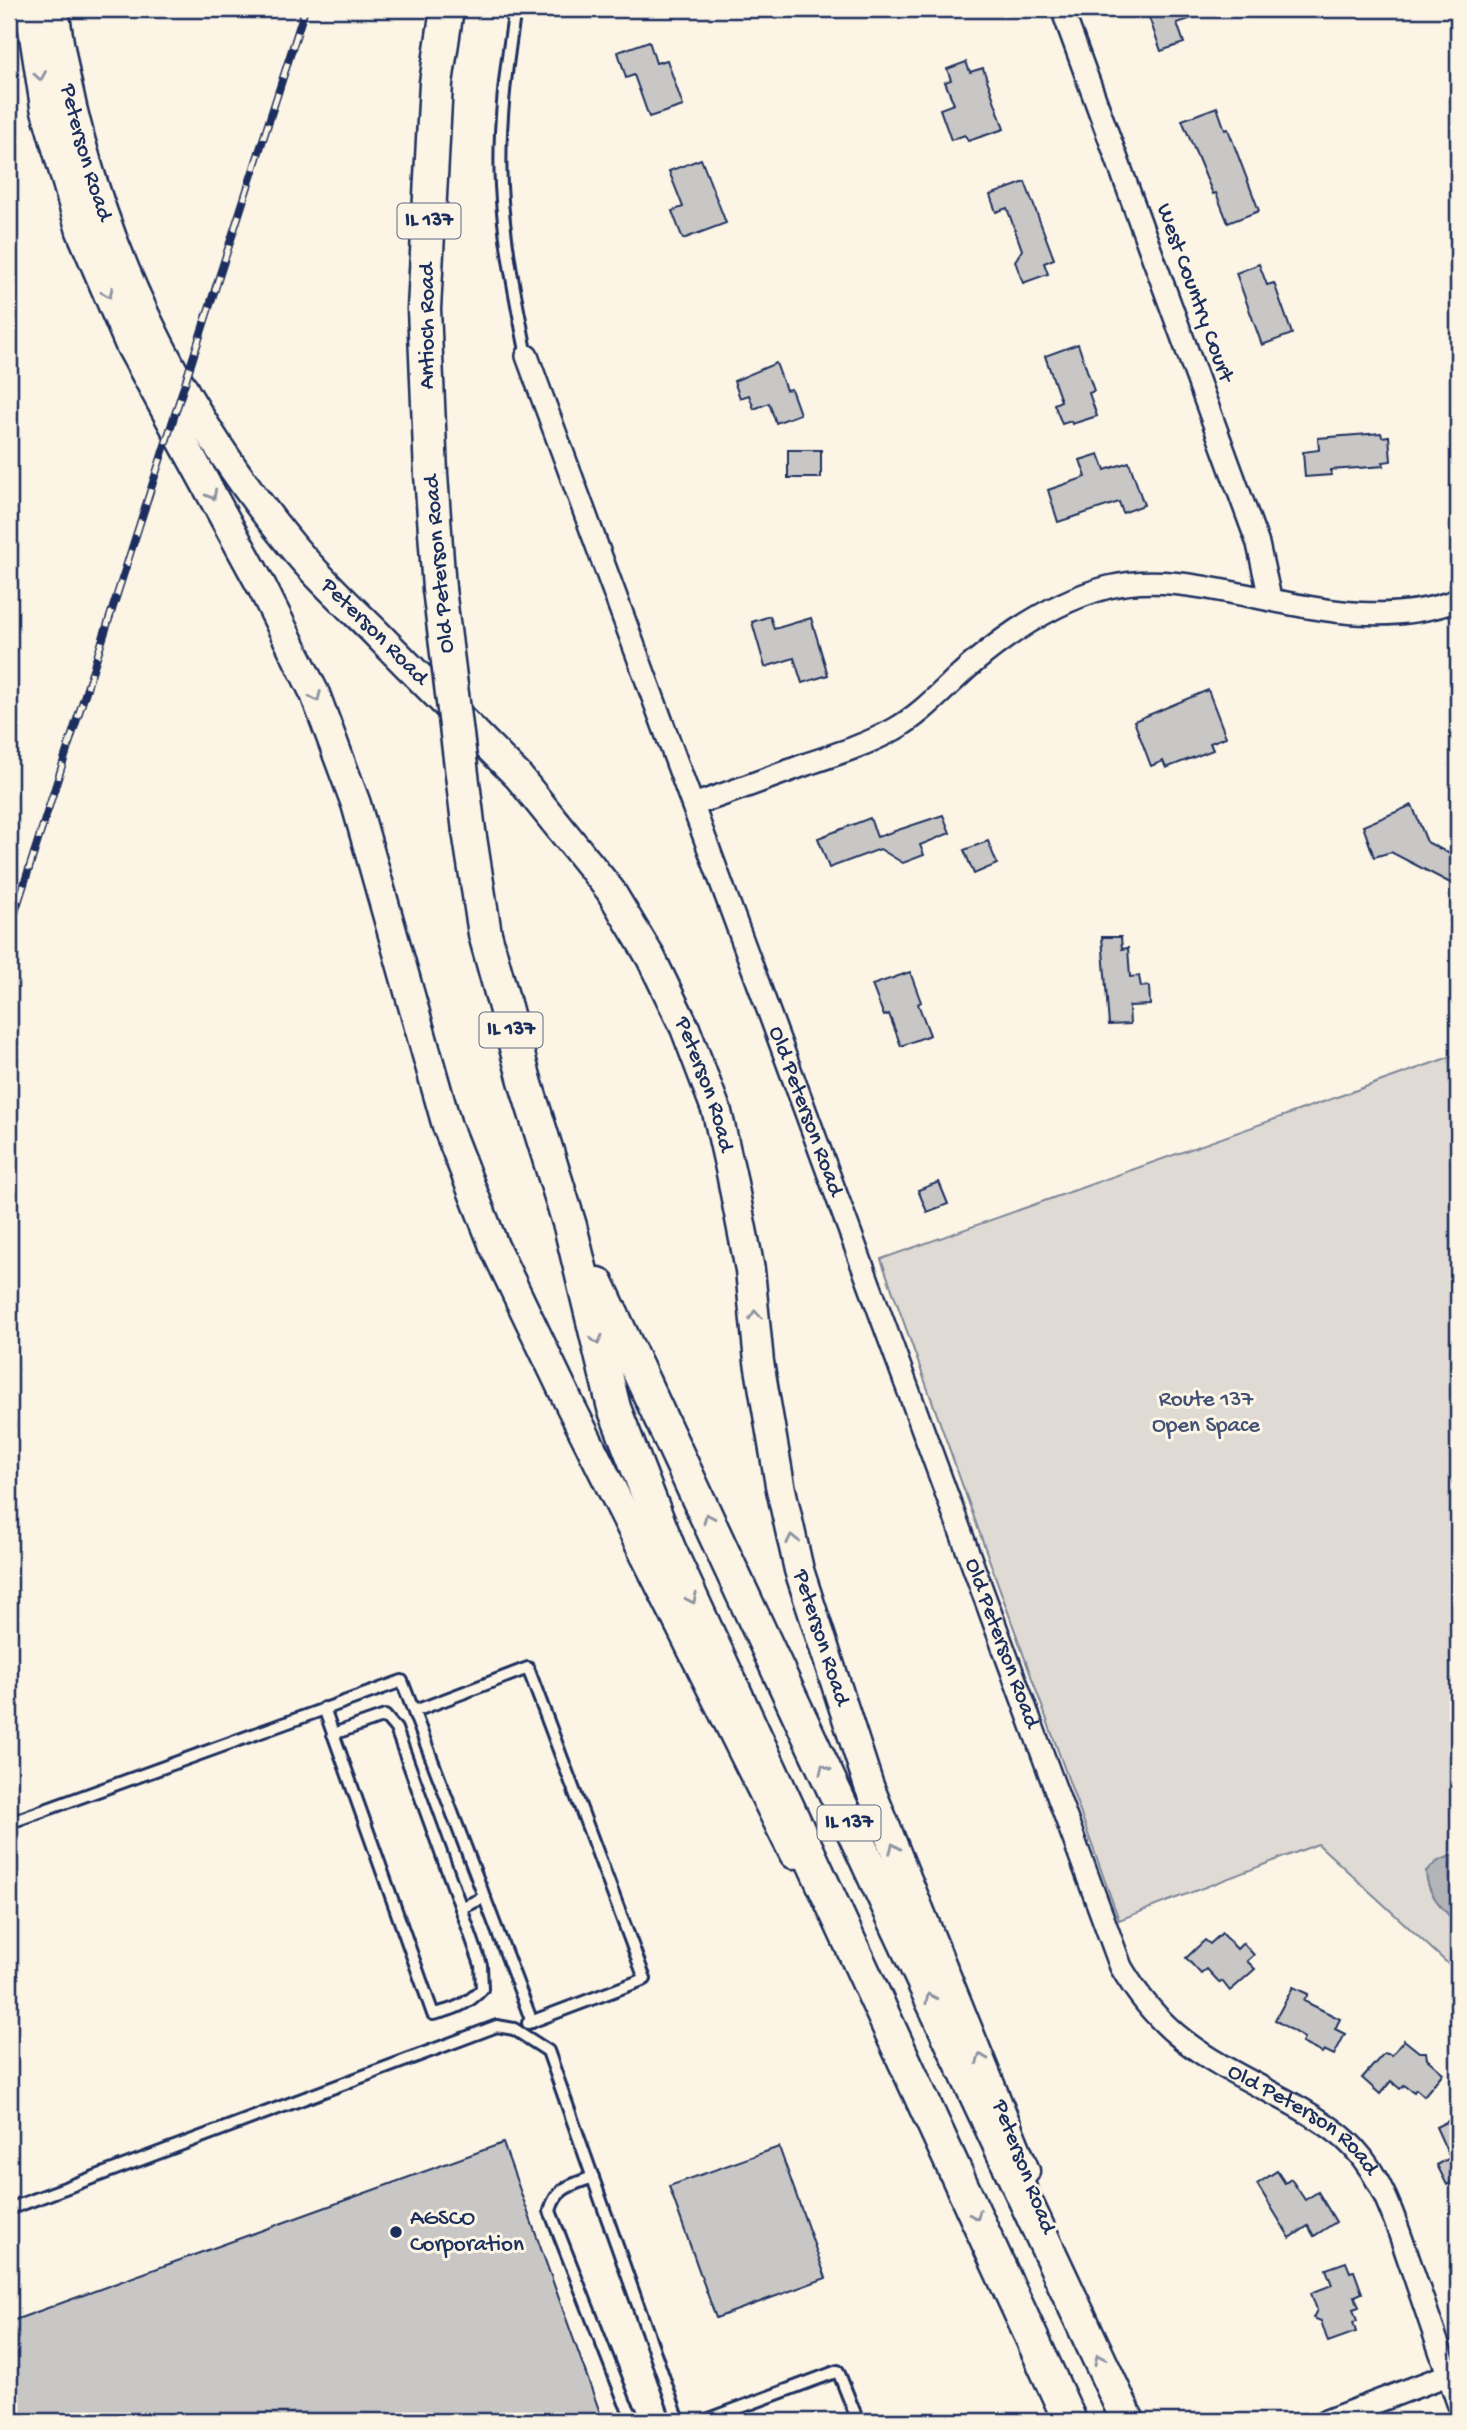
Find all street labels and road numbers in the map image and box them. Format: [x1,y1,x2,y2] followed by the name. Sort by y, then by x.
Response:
[54,80,119,226] street label: Peterson Road
[1149,200,1239,387] street label: West Country Court
[398,204,460,238] road number: IL 137
[415,261,442,389] street label: Antioch Road
[419,472,461,654] street label: Old Peterson Road
[314,572,435,692] street label: Peterson Road
[668,1011,740,1156] street label: Peterson Road
[480,1012,542,1048] road number: IL 137
[762,1023,850,1201] street label: Old Peterson Road
[958,1555,1046,1733] street label: Old Peterson Road
[786,1565,856,1710] street label: Peterson Road
[818,1806,880,1840] road number: IL 137
[1223,2058,1385,2182] street label: Old Peterson Road
[985,2095,1061,2239] street label: Peterson Road

